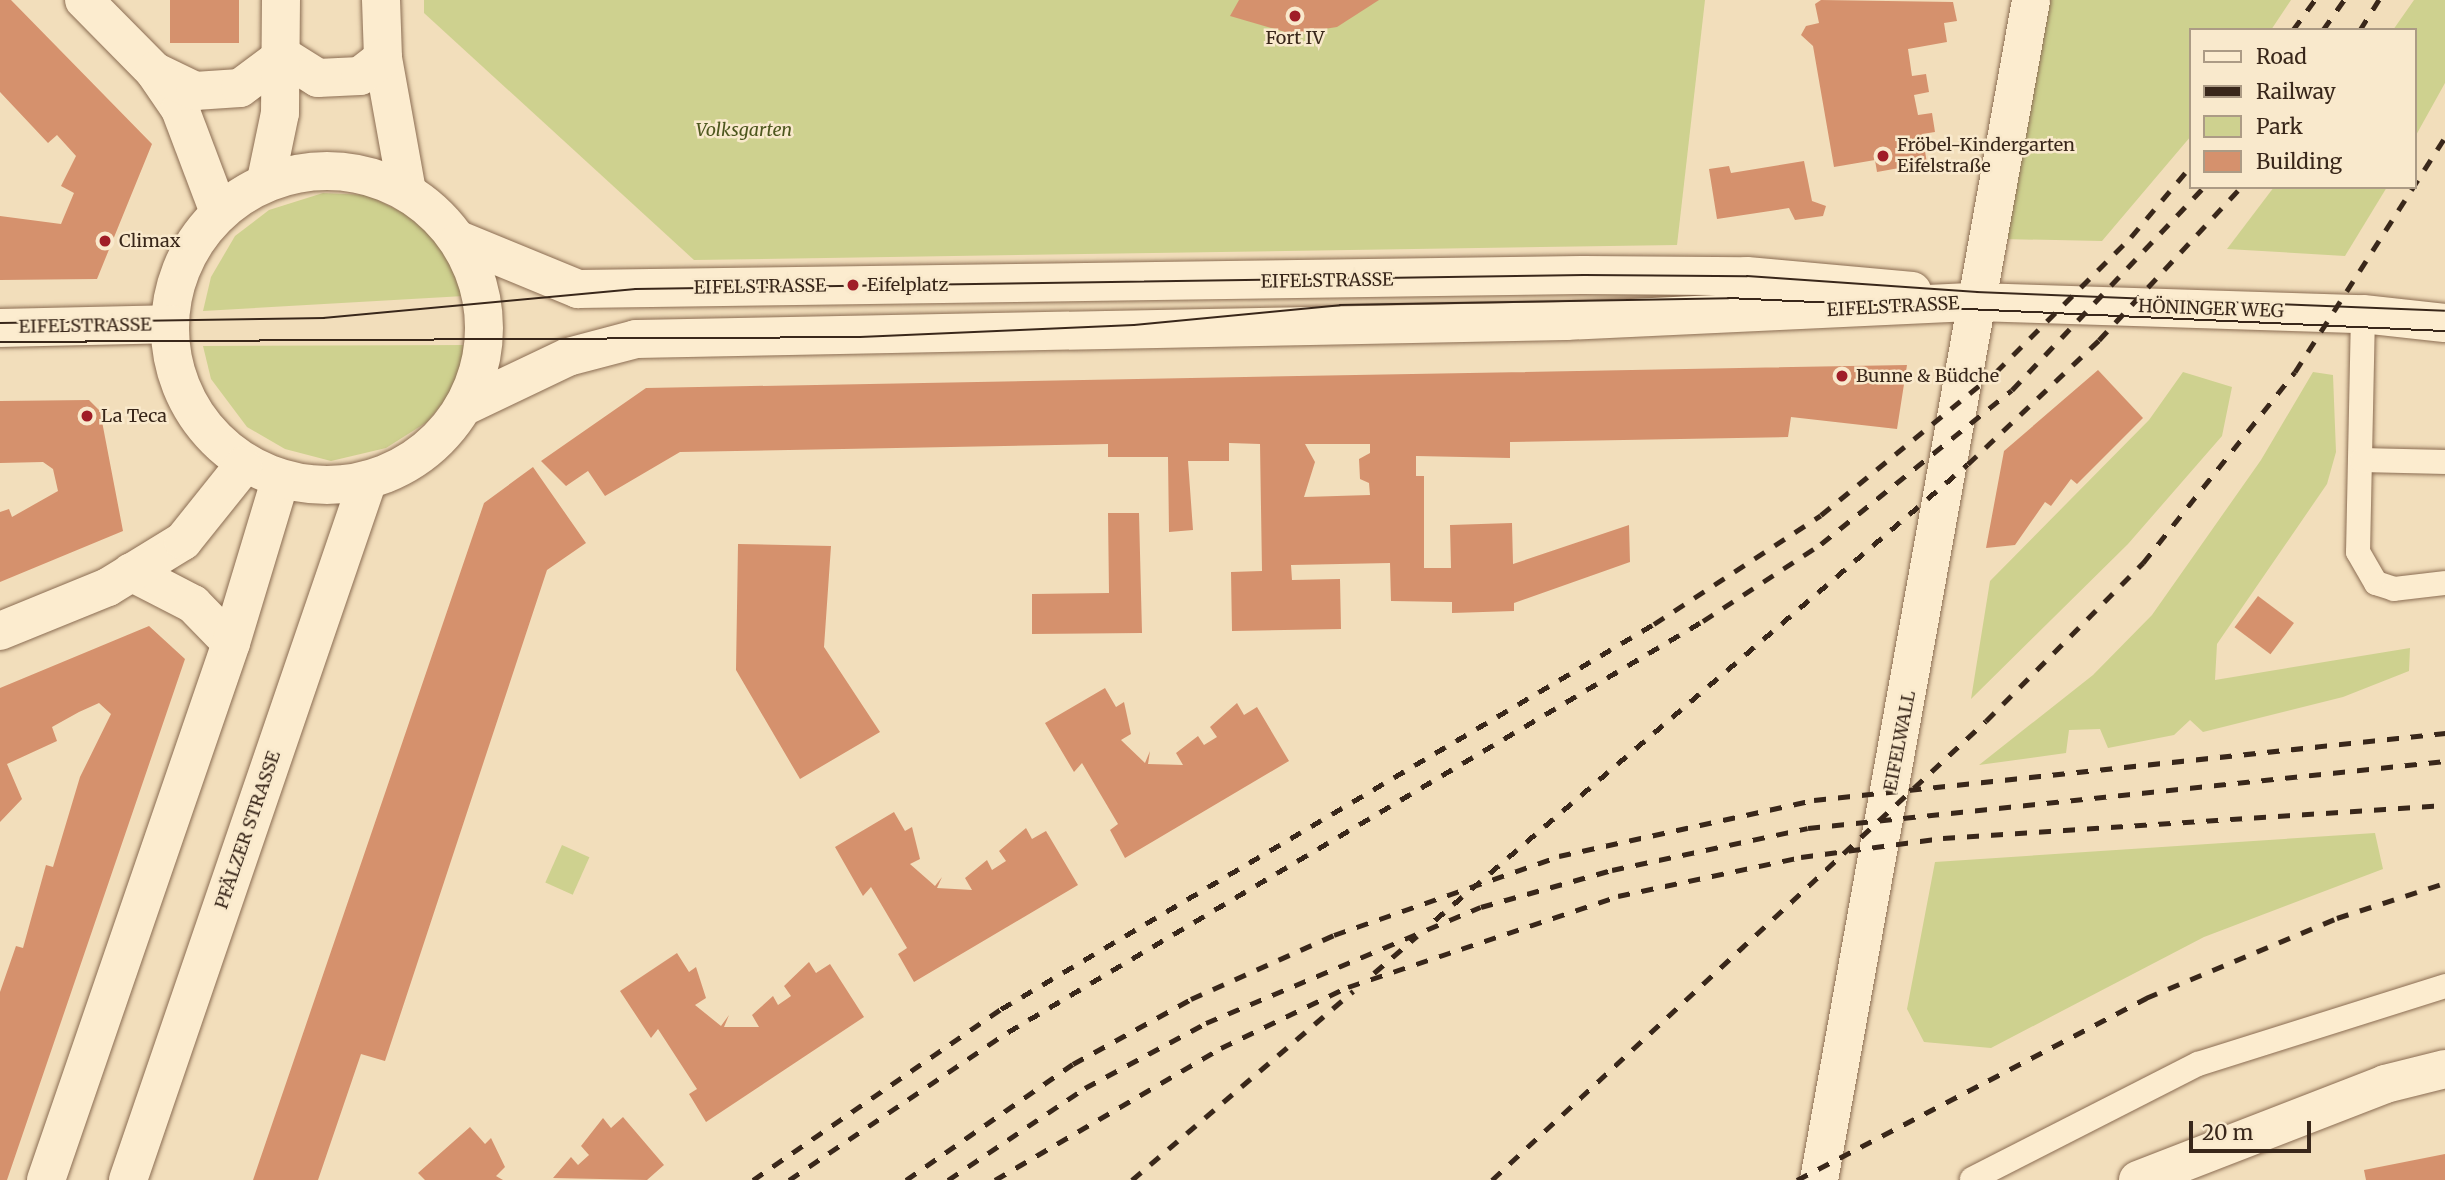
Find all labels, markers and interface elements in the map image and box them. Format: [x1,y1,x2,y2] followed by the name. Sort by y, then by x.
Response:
[1287,8,1303,24] marker: Fort IV
[1265,27,1325,49] place label: Fort IV
[2190,28,2417,189] legend
[2256,43,2307,70] text: Road
[2256,78,2336,105] text: Railway
[2256,113,2303,140] text: Park
[696,119,792,141] park label: Volksgarten
[1897,135,2075,178] place label: Fröbel-Kindergarten Eifelstraße
[1875,148,1891,164] marker: Fröbel-Kindergarten Eifelstraße
[2256,148,2342,175] text: Building
[119,230,180,252] place label: Climax
[97,233,113,249] marker: Climax
[1260,269,1394,293] street label: EIFELSTRASSE
[867,274,948,296] place label: Eifelplatz
[693,275,827,299] street label: EIFELSTRASSE
[845,277,861,293] marker: Eifelplatz
[1826,293,1960,321] street label: EIFELSTRASSE
[2138,296,2284,322] street label: HÖNINGER WEG
[18,314,152,338] street label: EIFELSTRASSE
[1856,365,1999,387] place label: Bunne & Büdche
[1834,368,1850,384] marker: Bunne & Büdche
[101,405,167,427] place label: La Teca
[79,408,95,424] marker: La Teca
[1880,689,1920,793] street label: EIFELWALL
[211,748,285,912] street label: PFÄLZER STRASSE
[2193,1106,2316,1150] scale bar
[2202,1119,2253,1146] text: 20 m

